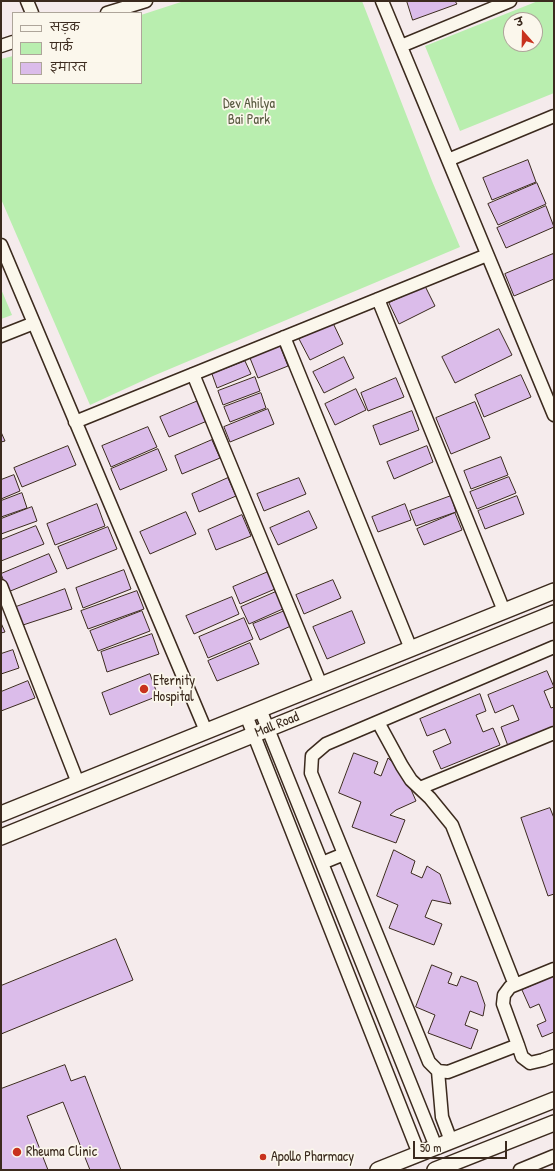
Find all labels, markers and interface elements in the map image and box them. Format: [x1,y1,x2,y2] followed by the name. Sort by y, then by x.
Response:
[12,12,142,84] legend
[503,12,543,52] north arrow
[513,14,525,29] text: उ
[50,18,80,35] text: सड़क
[50,38,73,55] text: पार्क
[50,58,87,75] text: इमारत
[223,96,275,128] park label: Dev Ahilya Bai Park
[153,673,195,706] place label: Eternity Hospital
[138,683,150,695] marker: Eternity Hospital
[253,709,301,741] street label: Mall Road
[415,1133,509,1159] scale bar
[420,1139,441,1156] text: 50 m
[26,1144,97,1160] place label: Rheuma Clinic
[11,1146,23,1158] marker: Rheuma Clinic
[271,1149,354,1165] place label: Apollo Pharmacy
[258,1152,268,1162] marker: Apollo Pharmacy

